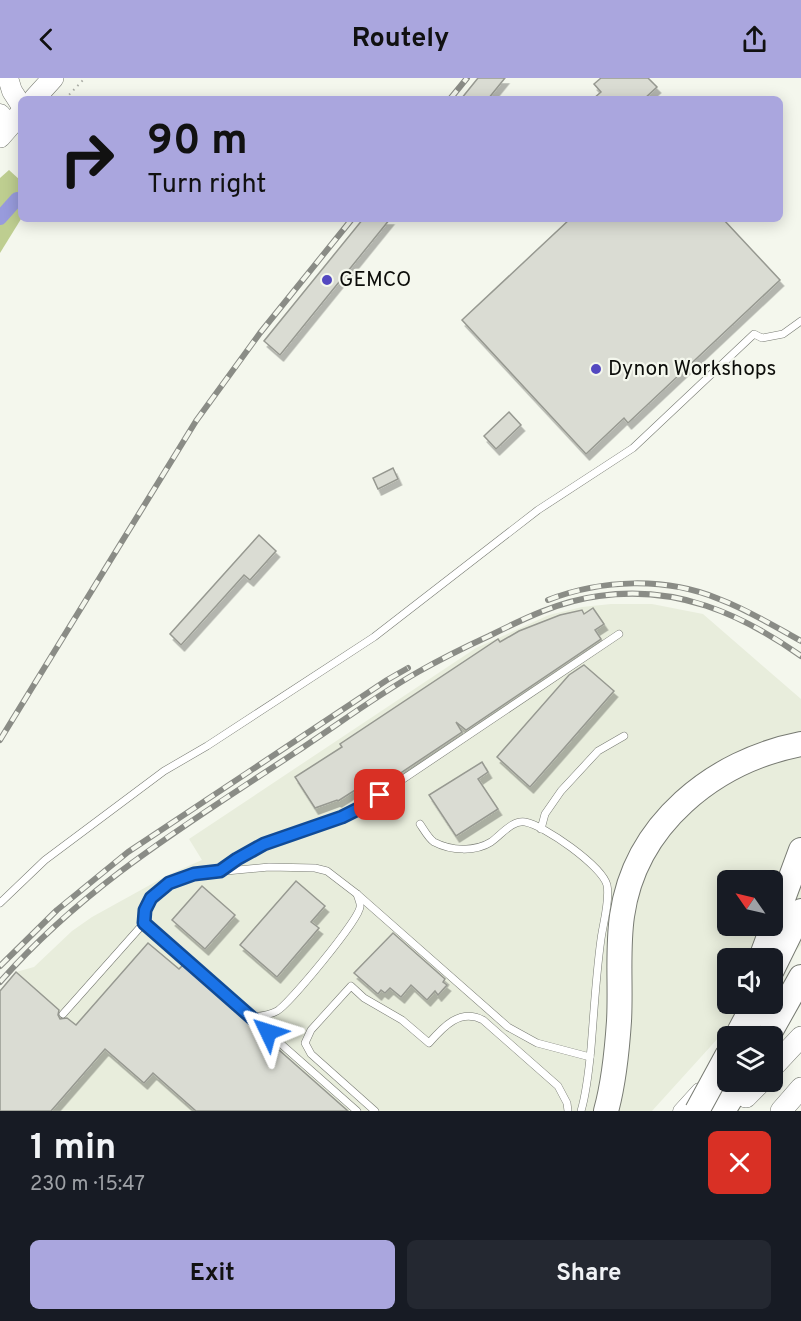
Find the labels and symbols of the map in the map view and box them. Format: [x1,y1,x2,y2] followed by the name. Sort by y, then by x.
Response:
[339,267,411,294] place label: GEMCO
[320,273,334,287] marker: GEMCO
[608,356,776,383] place label: Dynon Workshops
[589,362,603,376] marker: Dynon Workshops
[354,769,405,820] pin
[717,870,783,936] north arrow
[236,1000,300,1064] position arrow

